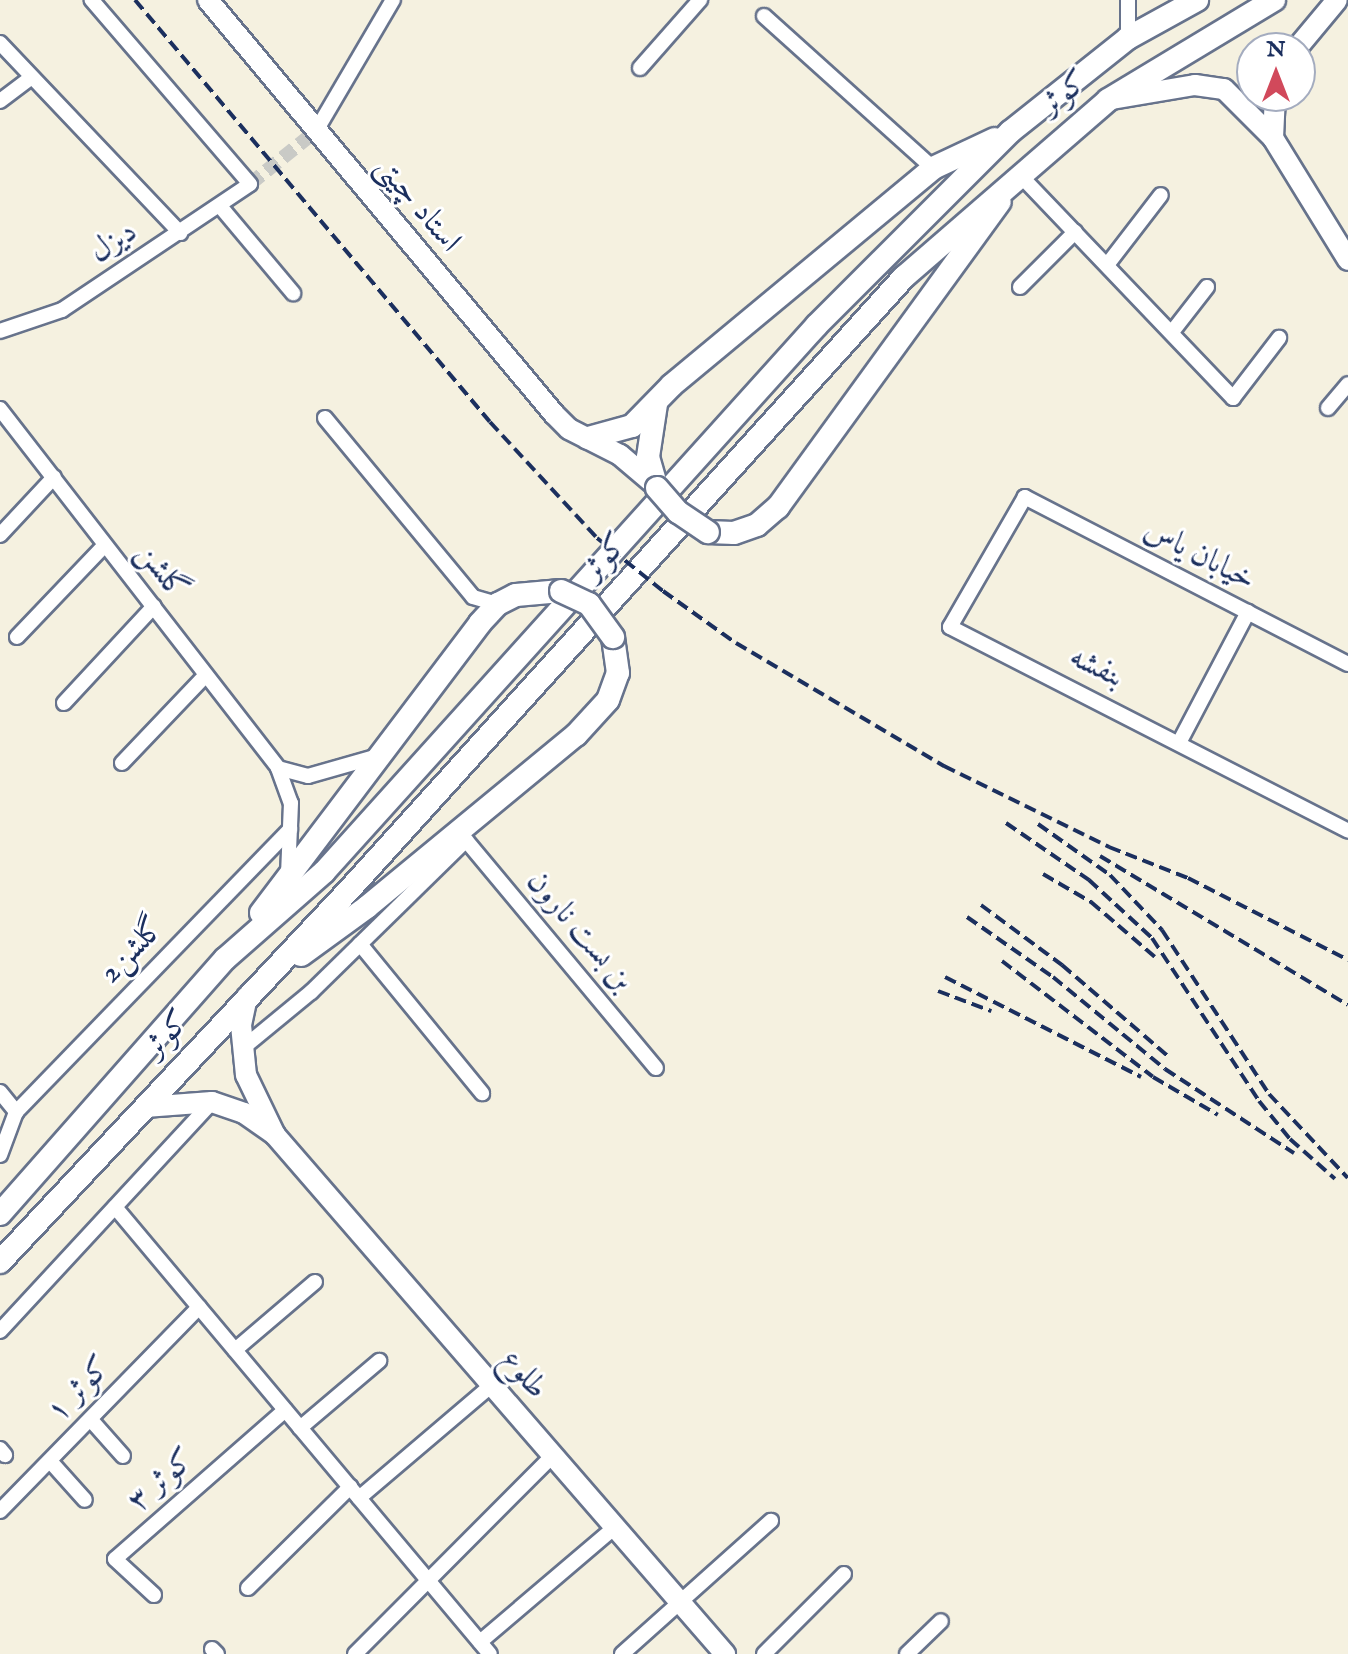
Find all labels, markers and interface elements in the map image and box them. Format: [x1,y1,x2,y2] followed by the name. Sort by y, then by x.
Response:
[1236,32,1316,112] north arrow
[1266,36,1286,64] text: N
[1033,63,1097,125] street label: کوثر
[366,149,468,261] street label: استاد چیتی
[83,214,145,272] street label: دیزل
[1137,512,1261,600] street label: خیابان یاس
[575,526,637,590] street label: کوثر
[127,535,195,609] street label: گلشن
[1063,639,1129,697] street label: بنفشه
[517,864,641,1000] street label: بن بست نارون
[92,910,174,992] street label: گلشن2
[136,1003,200,1067] street label: کوثر
[491,1342,555,1408] street label: طلوع
[39,1349,121,1431] street label: کوثر ۱
[120,1441,204,1521] street label: کوثر ۳

